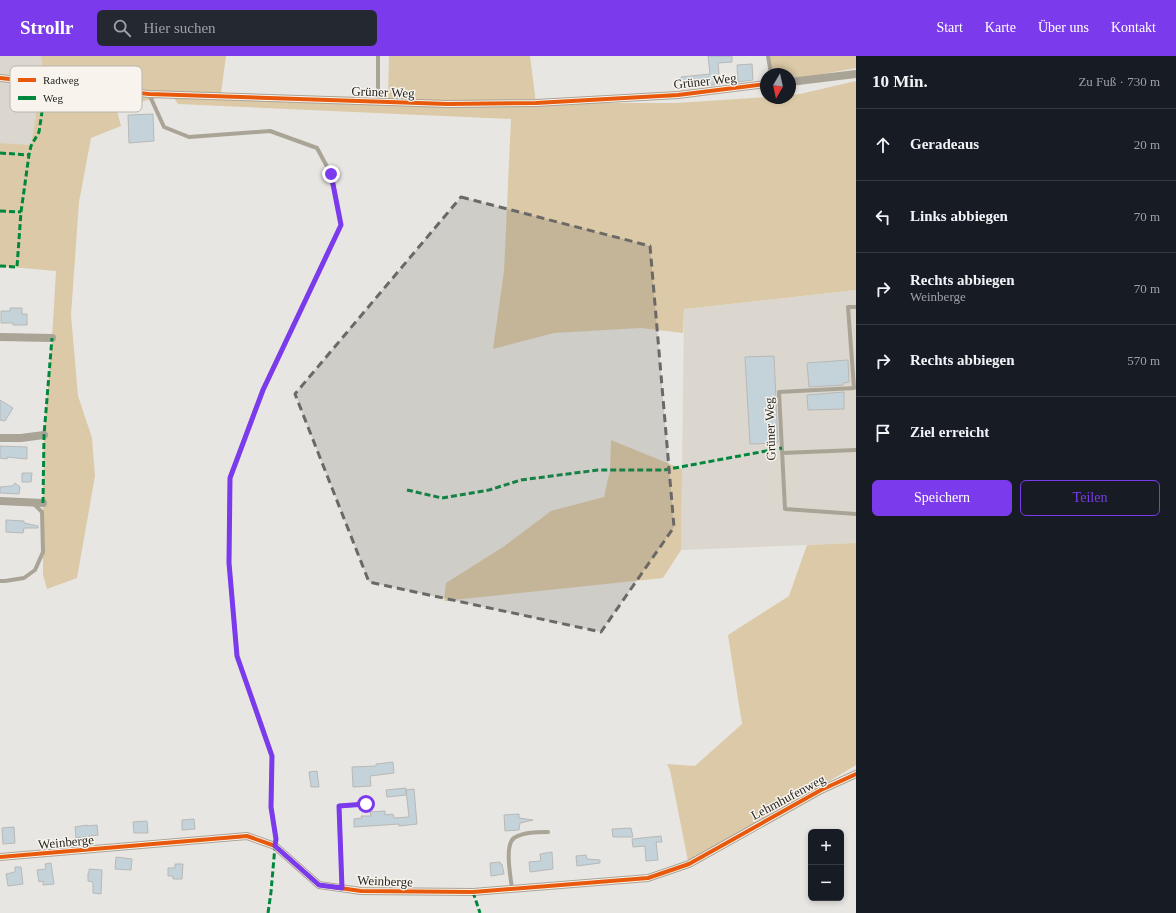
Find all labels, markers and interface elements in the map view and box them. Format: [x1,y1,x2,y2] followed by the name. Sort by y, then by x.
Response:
[97,10,377,46] search box
[20,17,73,38] text: Strollr
[111,17,133,39] icon: search
[143,20,216,36] text: Hier suchen
[936,20,963,35] text: Start
[985,20,1016,35] text: Karte
[1038,20,1089,35] text: Über uns
[1111,20,1156,35] text: Kontakt
[10,66,142,112] legend
[760,68,796,104] north arrow
[673,70,738,92] street label: Grüner Weg
[872,72,928,91] text: 10 Min.
[43,74,80,86] text: Radweg
[1078,74,1160,89] text: Zu Fuß · 730 m
[351,83,415,101] street label: Grüner Weg
[43,92,63,104] text: Weg
[872,134,894,156] icon: ahead
[910,136,979,152] text: Geradeaus
[1134,137,1160,152] text: 20 m
[322,165,340,183] route end
[872,206,894,228] icon: left
[910,208,1008,224] text: Links abbiegen
[1134,209,1160,224] text: 70 m
[910,272,1015,288] text: Rechts abbiegen
[872,278,894,300] icon: right
[1134,281,1160,296] text: 70 m
[910,289,966,304] text: Weinberge
[872,350,894,372] icon: right
[910,352,1015,368] text: Rechts abbiegen
[1127,353,1160,368] text: 570 m
[761,397,779,461] street label: Grüner Weg
[872,422,894,444] icon: arrive
[910,424,989,440] text: Ziel erreicht
[872,480,1012,516] button: Speichern
[1020,480,1160,516] button: Teilen
[748,771,828,823] street label: Lehmhufenweg
[357,795,375,813] route start
[808,829,844,901] map controls
[808,829,844,865] button: +
[38,832,95,852] street label: Weinberge
[808,865,844,901] button: −
[357,873,413,889] street label: Weinberge

